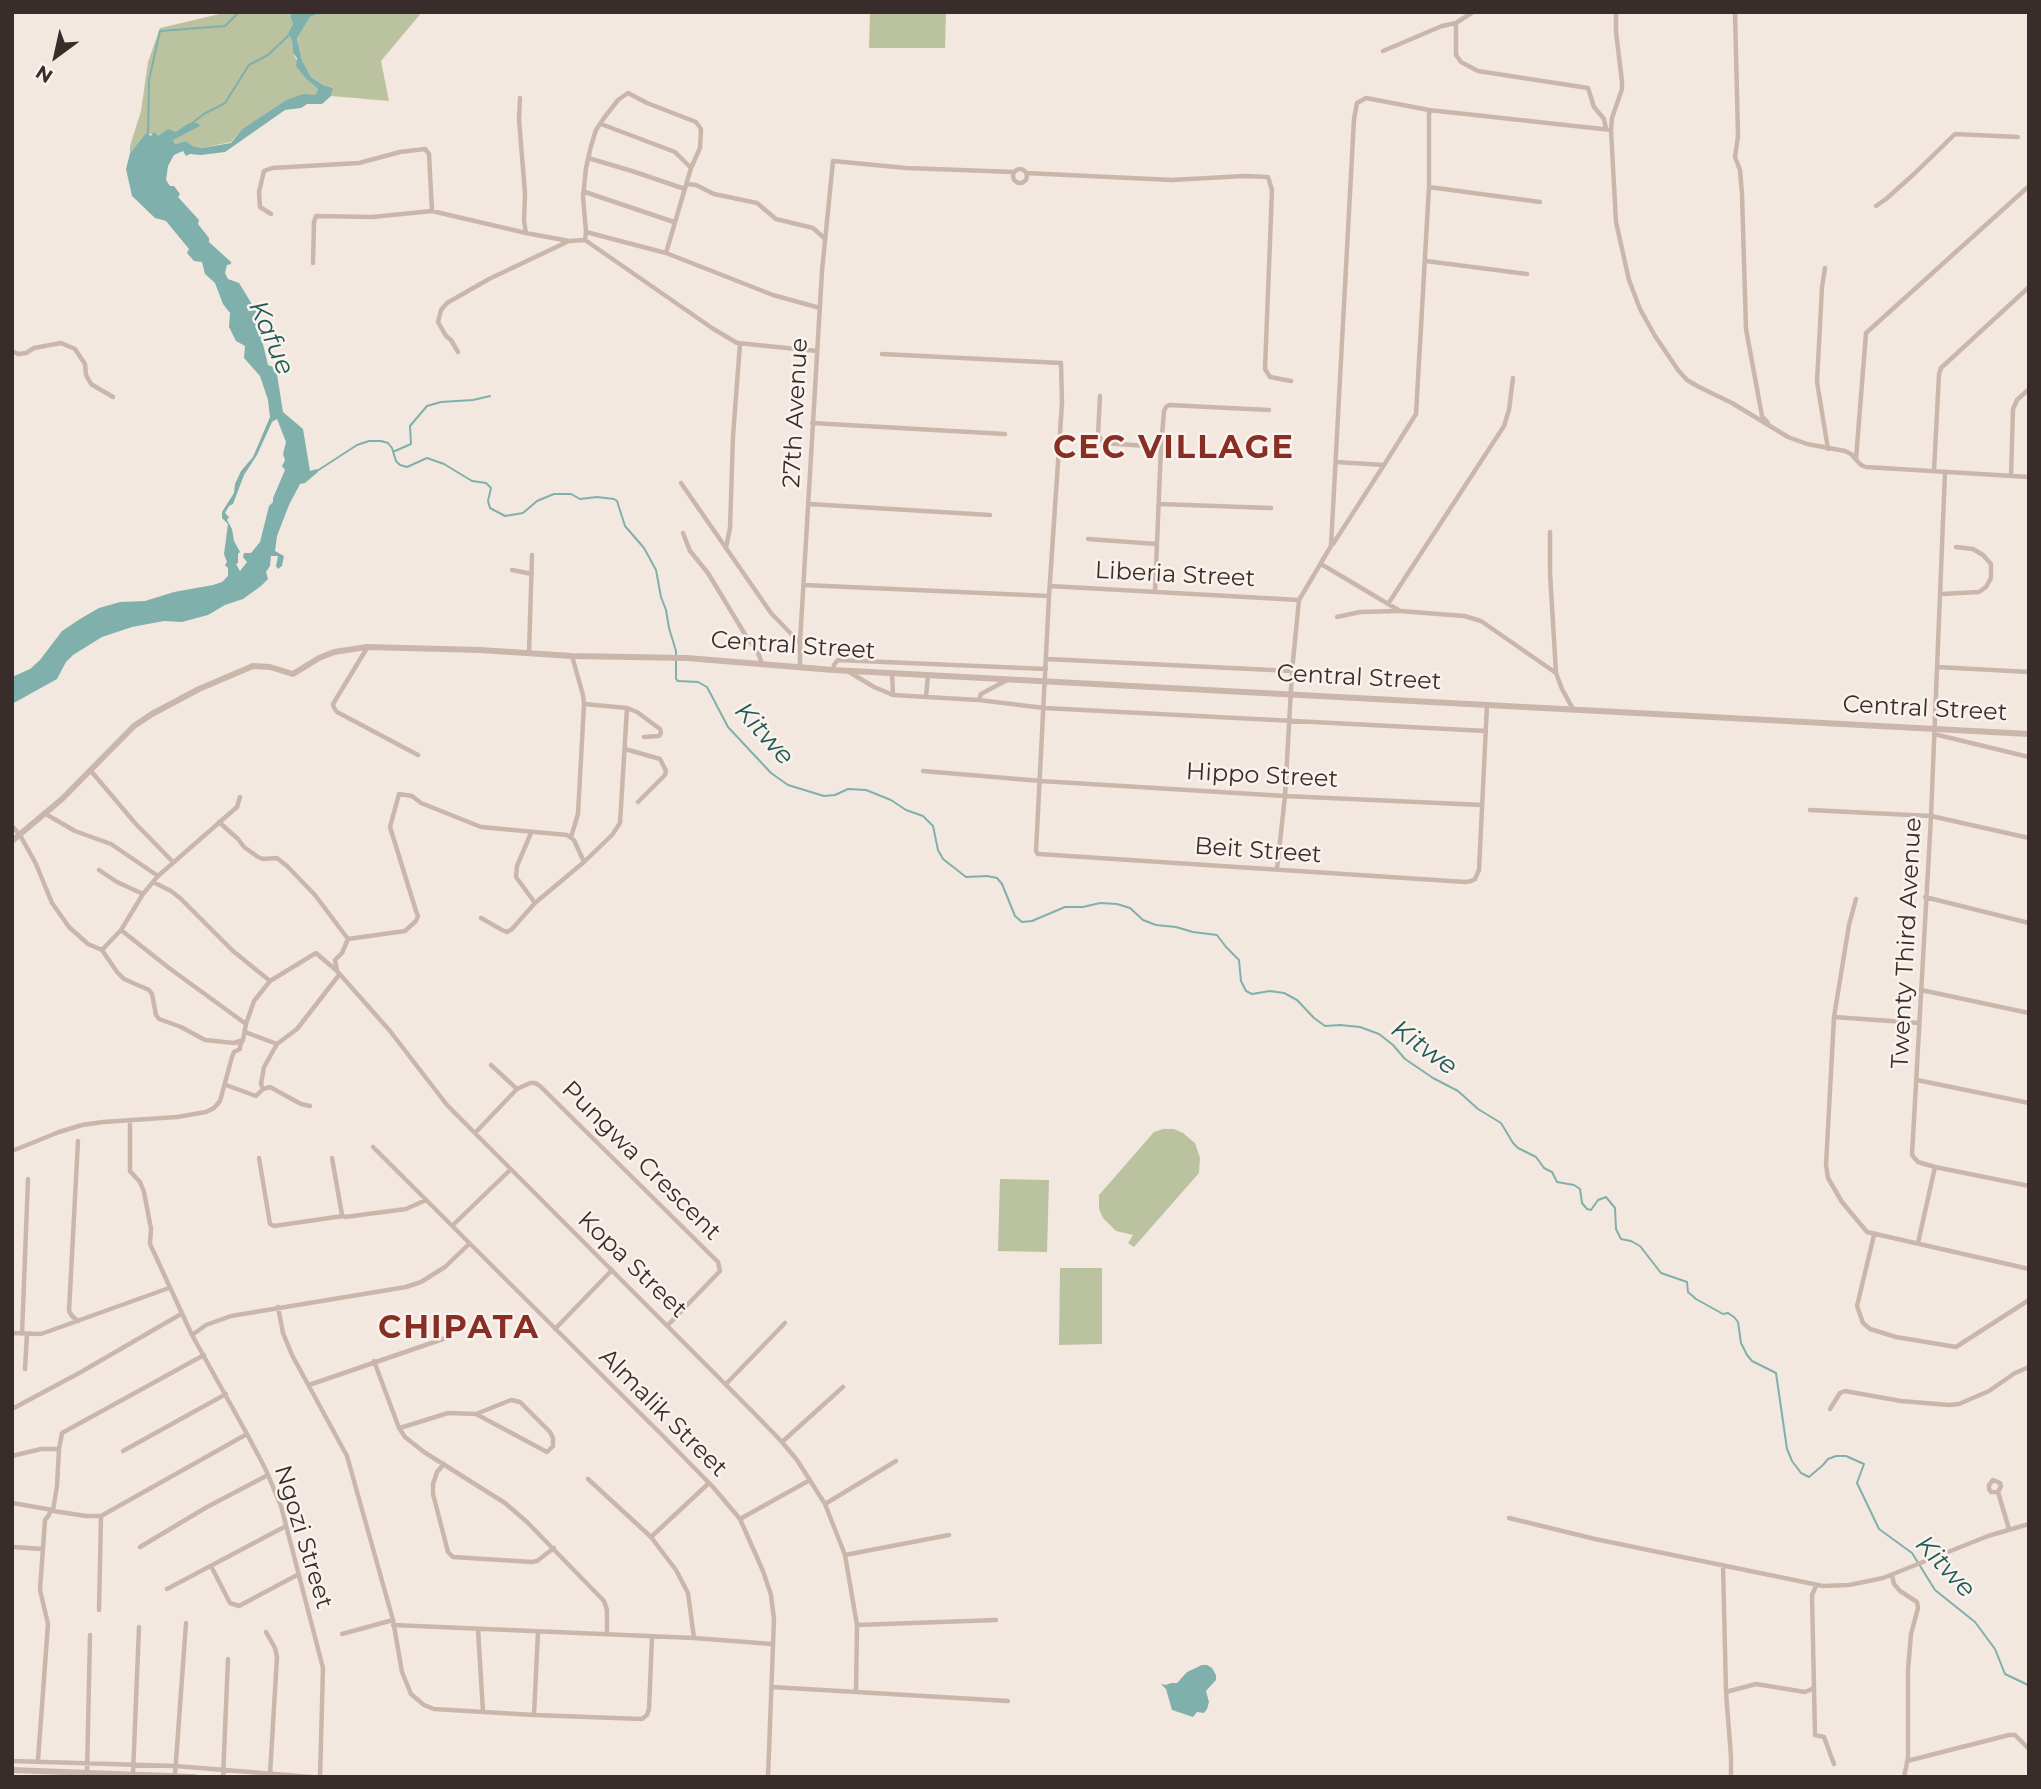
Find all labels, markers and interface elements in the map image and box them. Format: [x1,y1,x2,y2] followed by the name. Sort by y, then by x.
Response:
[21,21,91,91] north arrow
[32,60,57,88] text: N
[242,296,300,380] water label: Kafue
[778,337,814,489] street label: 27th Avenue
[1054,430,1294,468] district label: CEC VILLAGE
[1094,556,1256,594] street label: Liberia Street
[710,626,876,666] street label: Central Street
[1276,659,1442,697] street label: Central Street
[1842,690,2008,728] street label: Central Street
[728,696,800,772] water label: Kitwe
[1185,758,1339,794] street label: Hippo Street
[1886,817,1928,1069] street label: Twenty Third Avenue
[1193,832,1323,870] street label: Beit Street
[1385,1014,1463,1082] water label: Kitwe
[555,1075,727,1247] street label: Pungwa Crescent
[571,1206,693,1324] street label: Kopa Street
[379,1310,539,1348] district label: CHIPATA
[593,1343,733,1483] street label: Almalik Street
[268,1462,338,1612] street label: Ngozi Street
[1908,1529,1982,1605] water label: Kitwe

